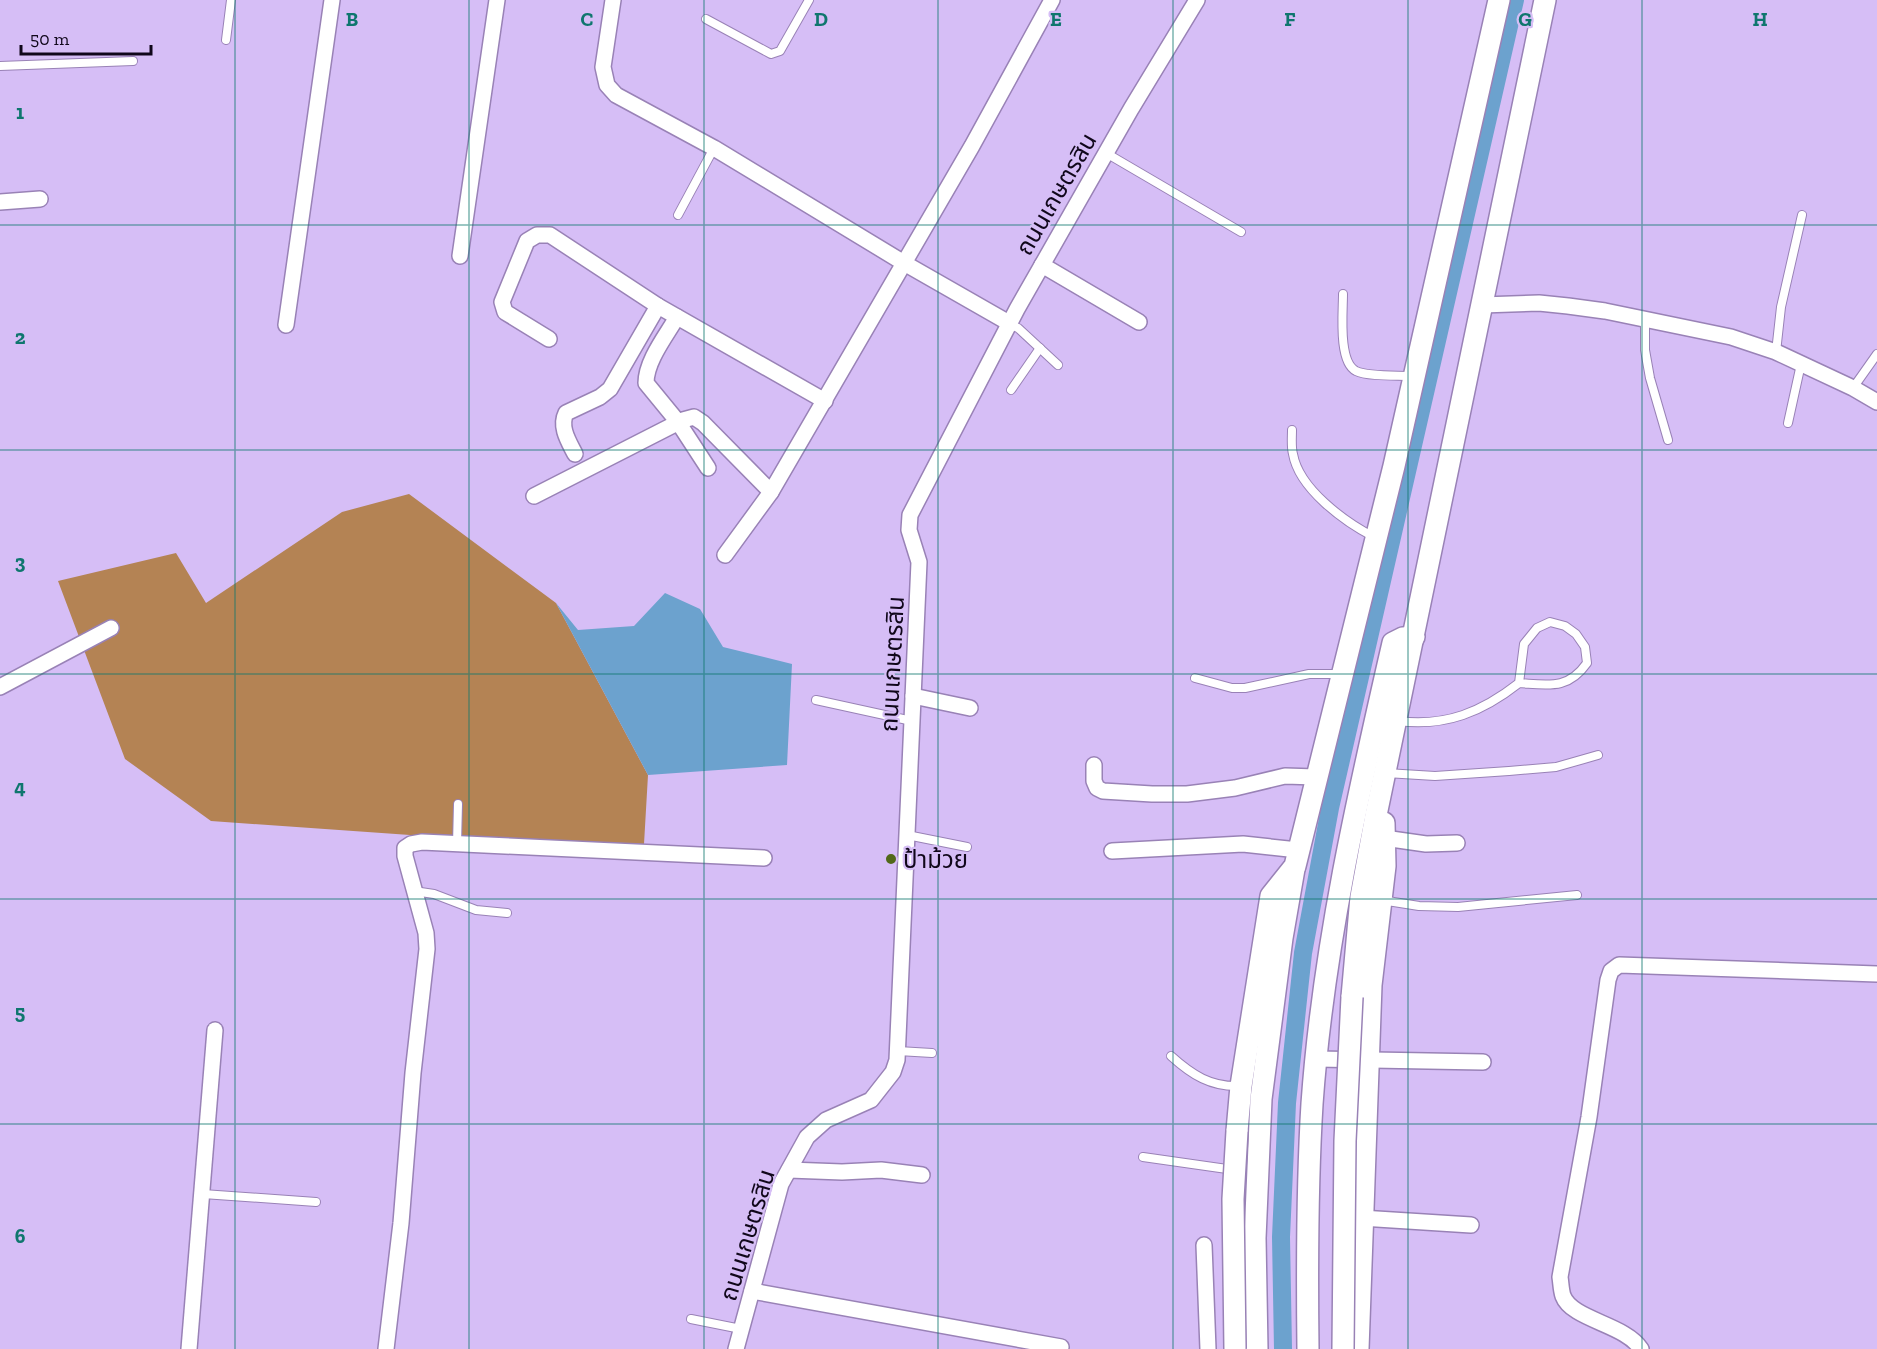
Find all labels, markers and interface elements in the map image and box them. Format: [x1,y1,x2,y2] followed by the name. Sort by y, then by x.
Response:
[346,7,358,31] text: B
[581,7,594,31] text: C
[814,7,828,31] text: D
[1050,7,1062,31] text: E
[1284,7,1296,31] text: F
[1518,7,1532,31] text: G
[1752,7,1768,31] text: H
[21,18,152,56] scale bar
[30,28,70,50] text: 50 m
[16,100,24,124] text: 1
[1009,128,1103,260] street label: ถนนเกษตรสิน
[15,325,26,349] text: 2
[15,550,26,574] text: 3
[874,595,910,733] street label: ถนนเกษตรสิน
[14,775,26,799] text: 4
[903,845,968,874] place label: ป้าม้วย
[884,852,898,866] marker: ป้าม้วย
[15,1000,25,1024] text: 5
[713,1166,781,1304] street label: ถนนเกษตรสิน
[15,1224,26,1248] text: 6

